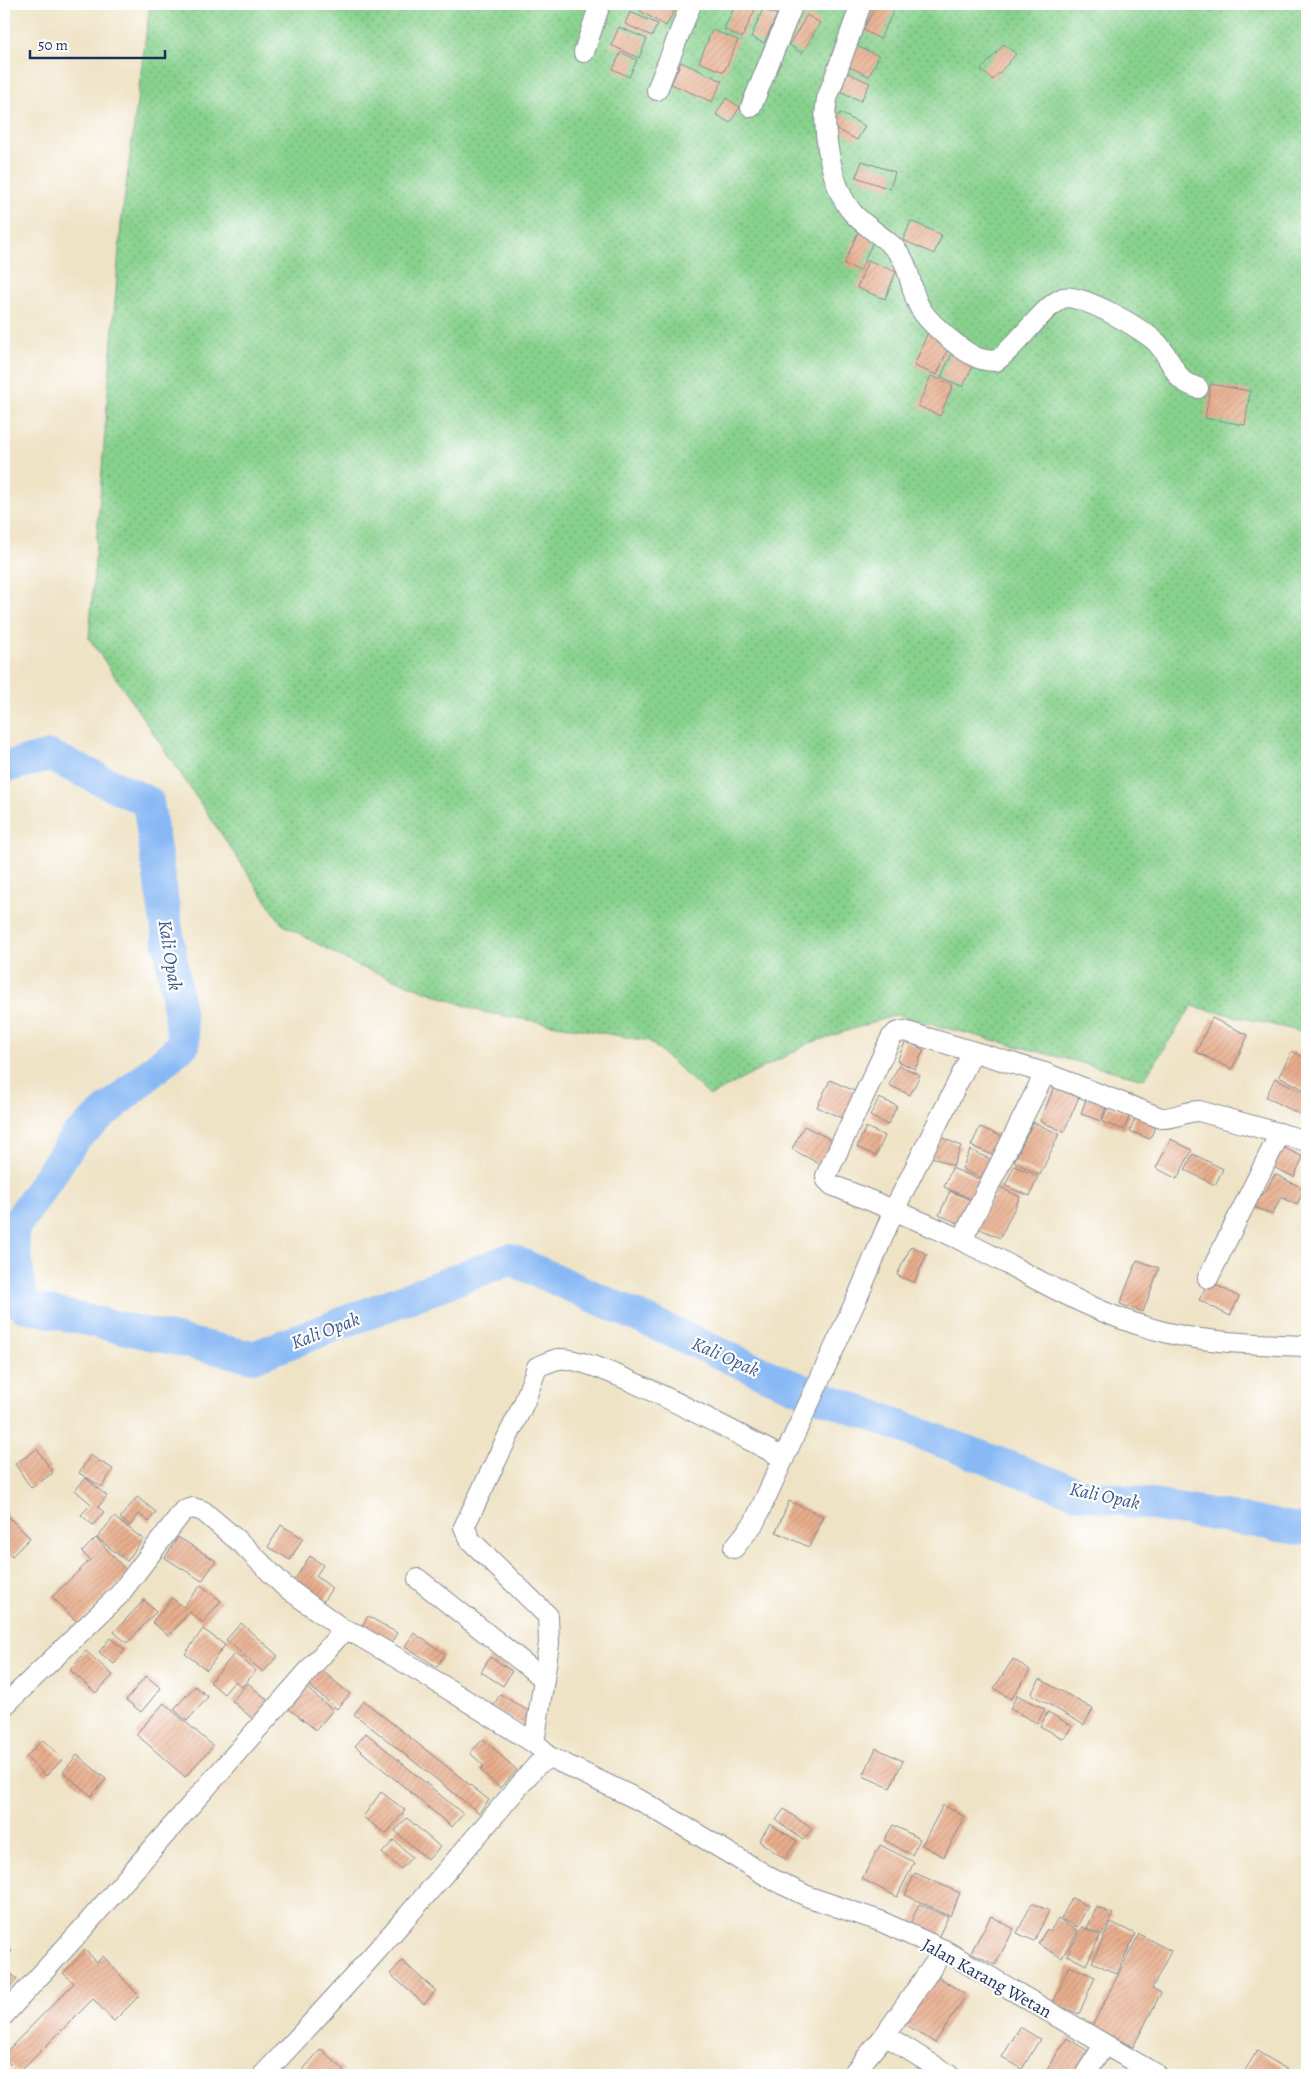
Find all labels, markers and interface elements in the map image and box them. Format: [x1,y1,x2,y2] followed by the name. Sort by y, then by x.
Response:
[30,28,165,60] scale bar
[38,35,68,55] text: 50 m
[152,918,188,992] water label: Kali Opak
[287,1306,363,1356] water label: Kali Opak
[688,1331,763,1383] water label: Kali Opak
[1067,1476,1142,1516] water label: Kali Opak
[918,1932,1056,2024] street label: Jalan Karang Wetan

